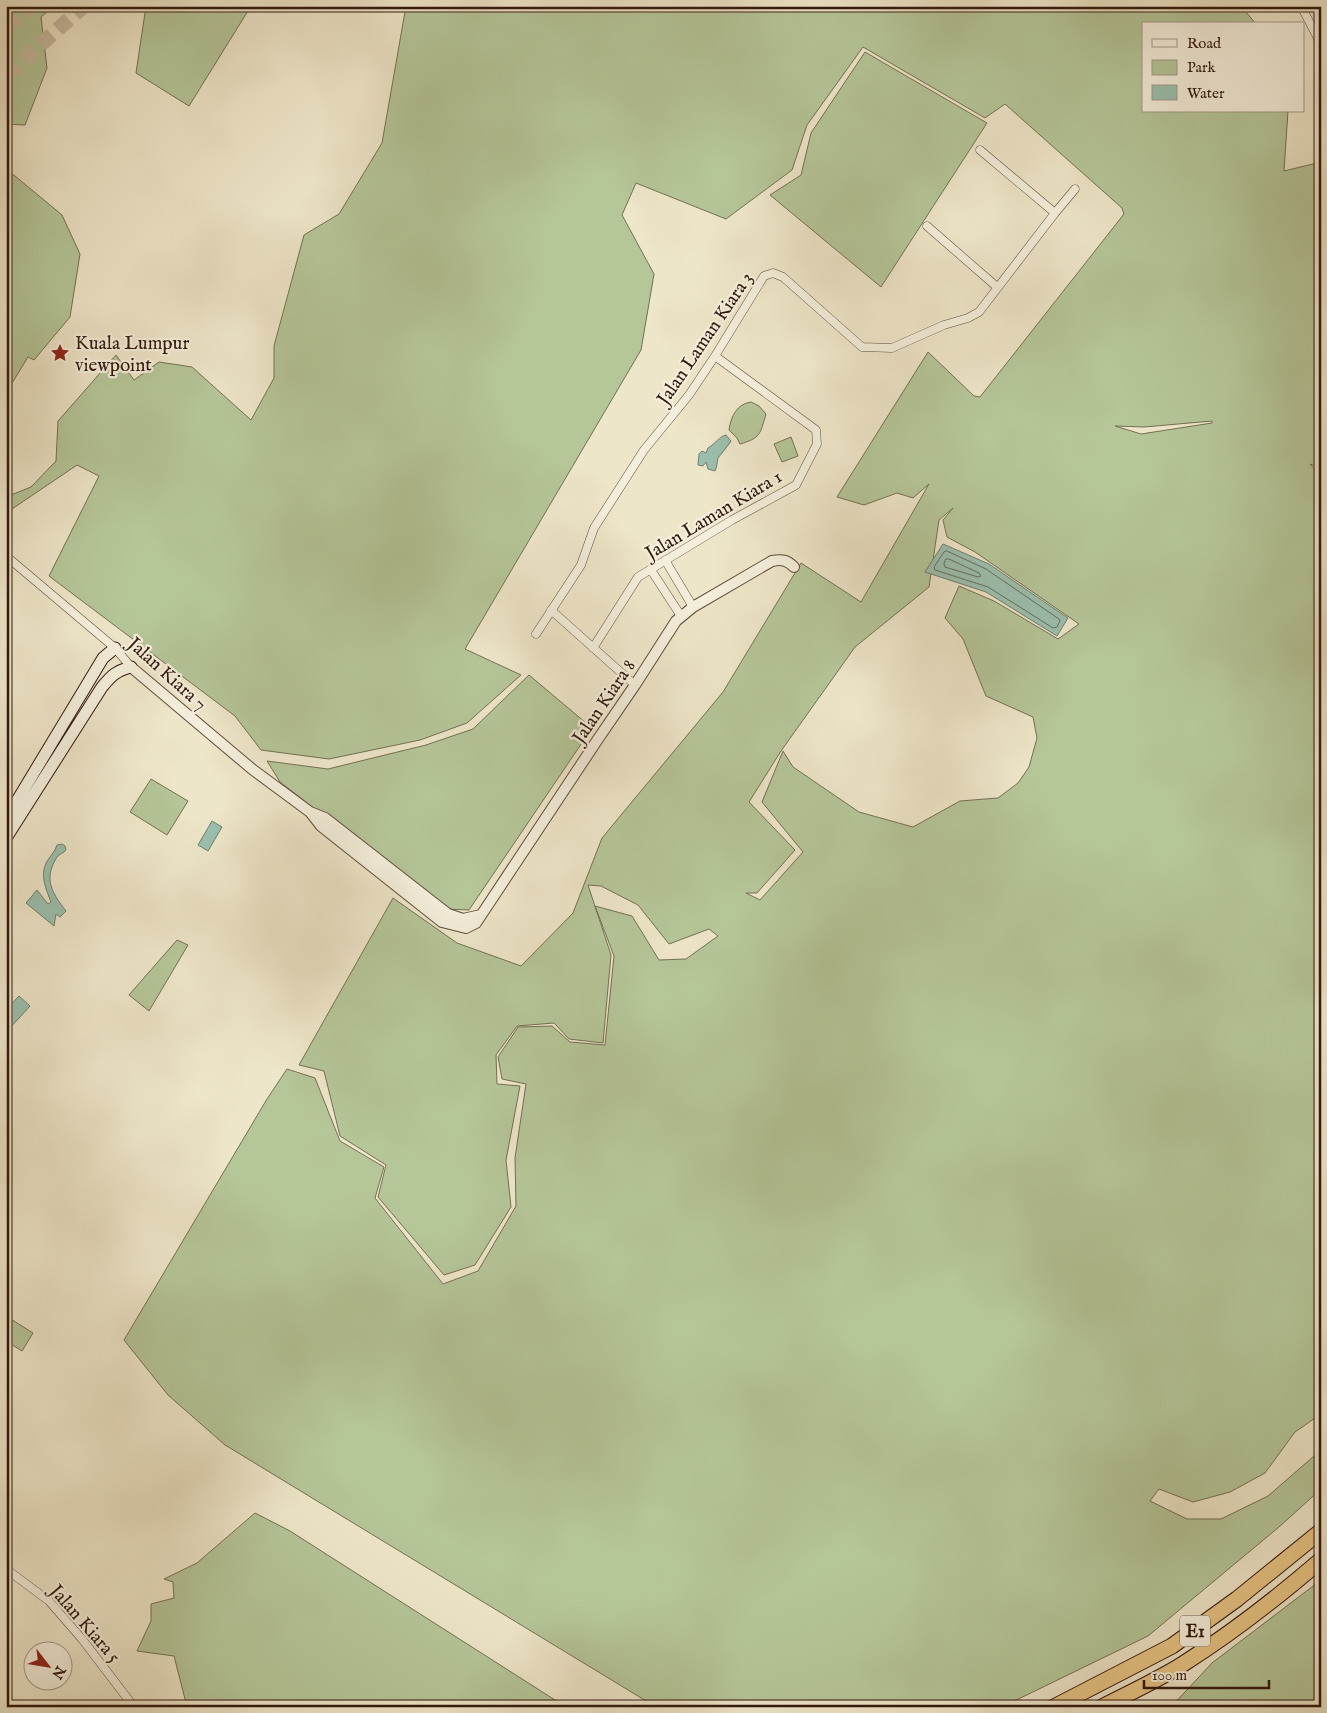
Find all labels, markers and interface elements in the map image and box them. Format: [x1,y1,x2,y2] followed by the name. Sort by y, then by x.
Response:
[1142,22,1304,112] legend
[1187,34,1222,53] text: Road
[1187,58,1217,77] text: Park
[1187,84,1225,103] text: Water
[651,268,759,412] street label: Jalan Laman Kiara 3
[75,332,189,378] place label: Kuala Lumpur viewpoint
[49,342,71,364] place icon: Kuala Lumpur viewpoint
[639,465,787,567] street label: Jalan Laman Kiara 1
[121,631,211,716] street label: Jalan Kiara 7
[566,655,642,751] street label: Jalan Kiara 8
[42,1579,125,1669] street label: Jalan Kiara 5
[1180,1615,1210,1646] road number: E1
[22,1640,72,1690] north arrow
[1144,1658,1270,1690] scale bar
[47,1661,70,1682] text: N
[1152,1666,1188,1685] text: 100 m

